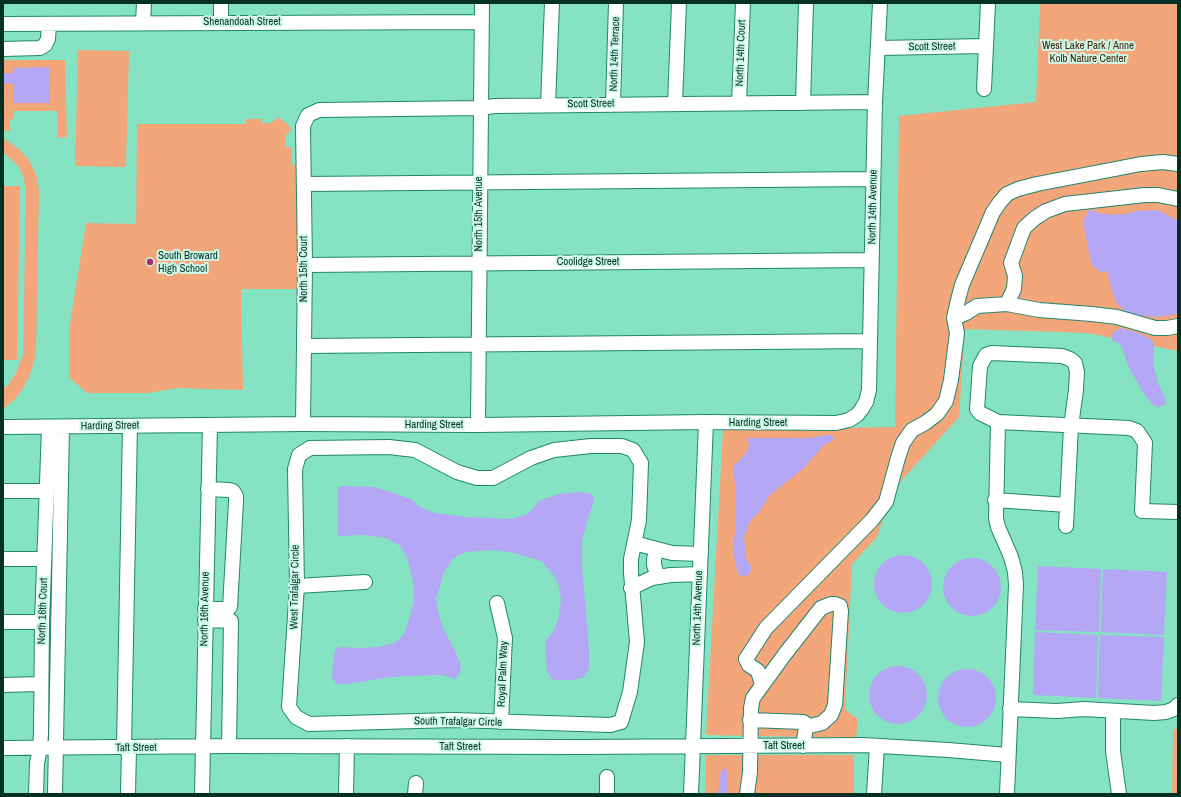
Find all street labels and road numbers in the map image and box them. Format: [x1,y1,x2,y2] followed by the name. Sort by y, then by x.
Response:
[203,15,281,29] street label: Shenandoah Street
[607,16,623,92] street label: North 14th Terrace
[733,19,749,87] street label: North 14th Court
[908,40,956,54] street label: Scott Street
[567,97,615,111] street label: Scott Street
[866,169,880,245] street label: North 14th Avenue
[472,176,486,252] street label: North 15th Avenue
[297,236,311,302] street label: North 15th Court
[557,255,619,269] street label: Coolidge Street
[729,416,787,430] street label: Harding Street
[405,418,463,432] street label: Harding Street
[81,419,139,433] street label: Harding Street
[288,545,302,629] street label: West Trafalgar Circle
[690,570,706,646] street label: North 14th Avenue
[198,571,212,647] street label: North 16th Avenue
[35,577,51,645] street label: North 16th Court
[495,641,511,707] street label: Royal Palm Way
[414,715,502,729] street label: South Trafalgar Circle
[763,739,805,753] street label: Taft Street
[439,740,481,754] street label: Taft Street
[115,741,157,755] street label: Taft Street

